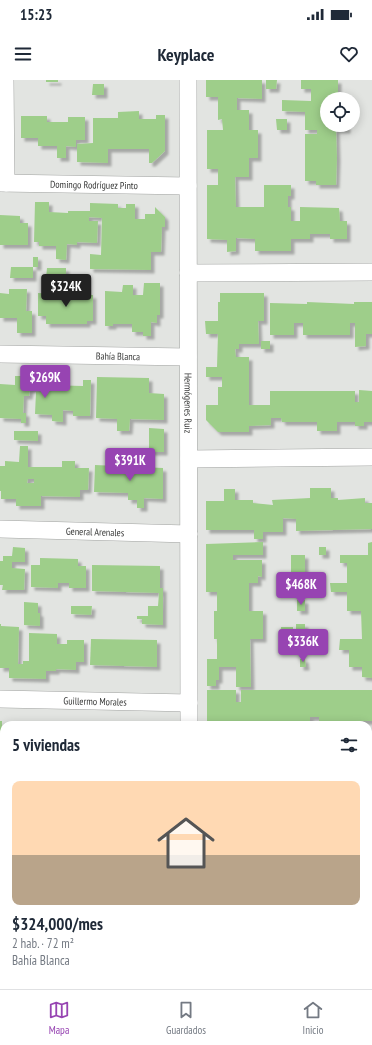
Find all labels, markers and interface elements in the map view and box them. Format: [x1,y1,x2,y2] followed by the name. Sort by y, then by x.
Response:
[20,5,52,24] text: 15:23
[12,43,34,65] icon: menu
[158,43,214,66] text: Keyplace
[338,43,360,65] icon: heart
[320,92,360,132] map controls
[320,92,360,132] button: locate
[50,177,138,192] street label: Domingo Rodríguez Pinto
[38,274,94,308] pin: $324K
[50,278,82,295] text: $324K
[96,349,140,363] street label: Bahía Blanca
[17,365,73,399] pin: $269K
[29,369,61,386] text: $269K
[182,373,195,434] street label: Hermógenes Ruiz
[102,448,158,482] pin: $391K
[114,452,146,469] text: $391K
[66,524,125,539] street label: General Arenales
[273,572,329,606] pin: $468K
[285,576,317,593] text: $468K
[275,629,331,663] pin: $336K
[287,633,319,650] text: $336K
[63,694,127,708] street label: Guillermo Morales
[12,734,80,756] text: 5 viviendas
[338,734,360,756] icon: filters
[150,807,222,879] icon: home
[12,913,103,935] text: $324,000/mes
[12,935,74,952] text: 2 hab. · 72 m²
[12,952,70,969] text: Bahía Blanca
[48,999,70,1037] tab: Mapa
[166,999,206,1037] tab: Guardados
[302,999,324,1037] tab: Inicio

